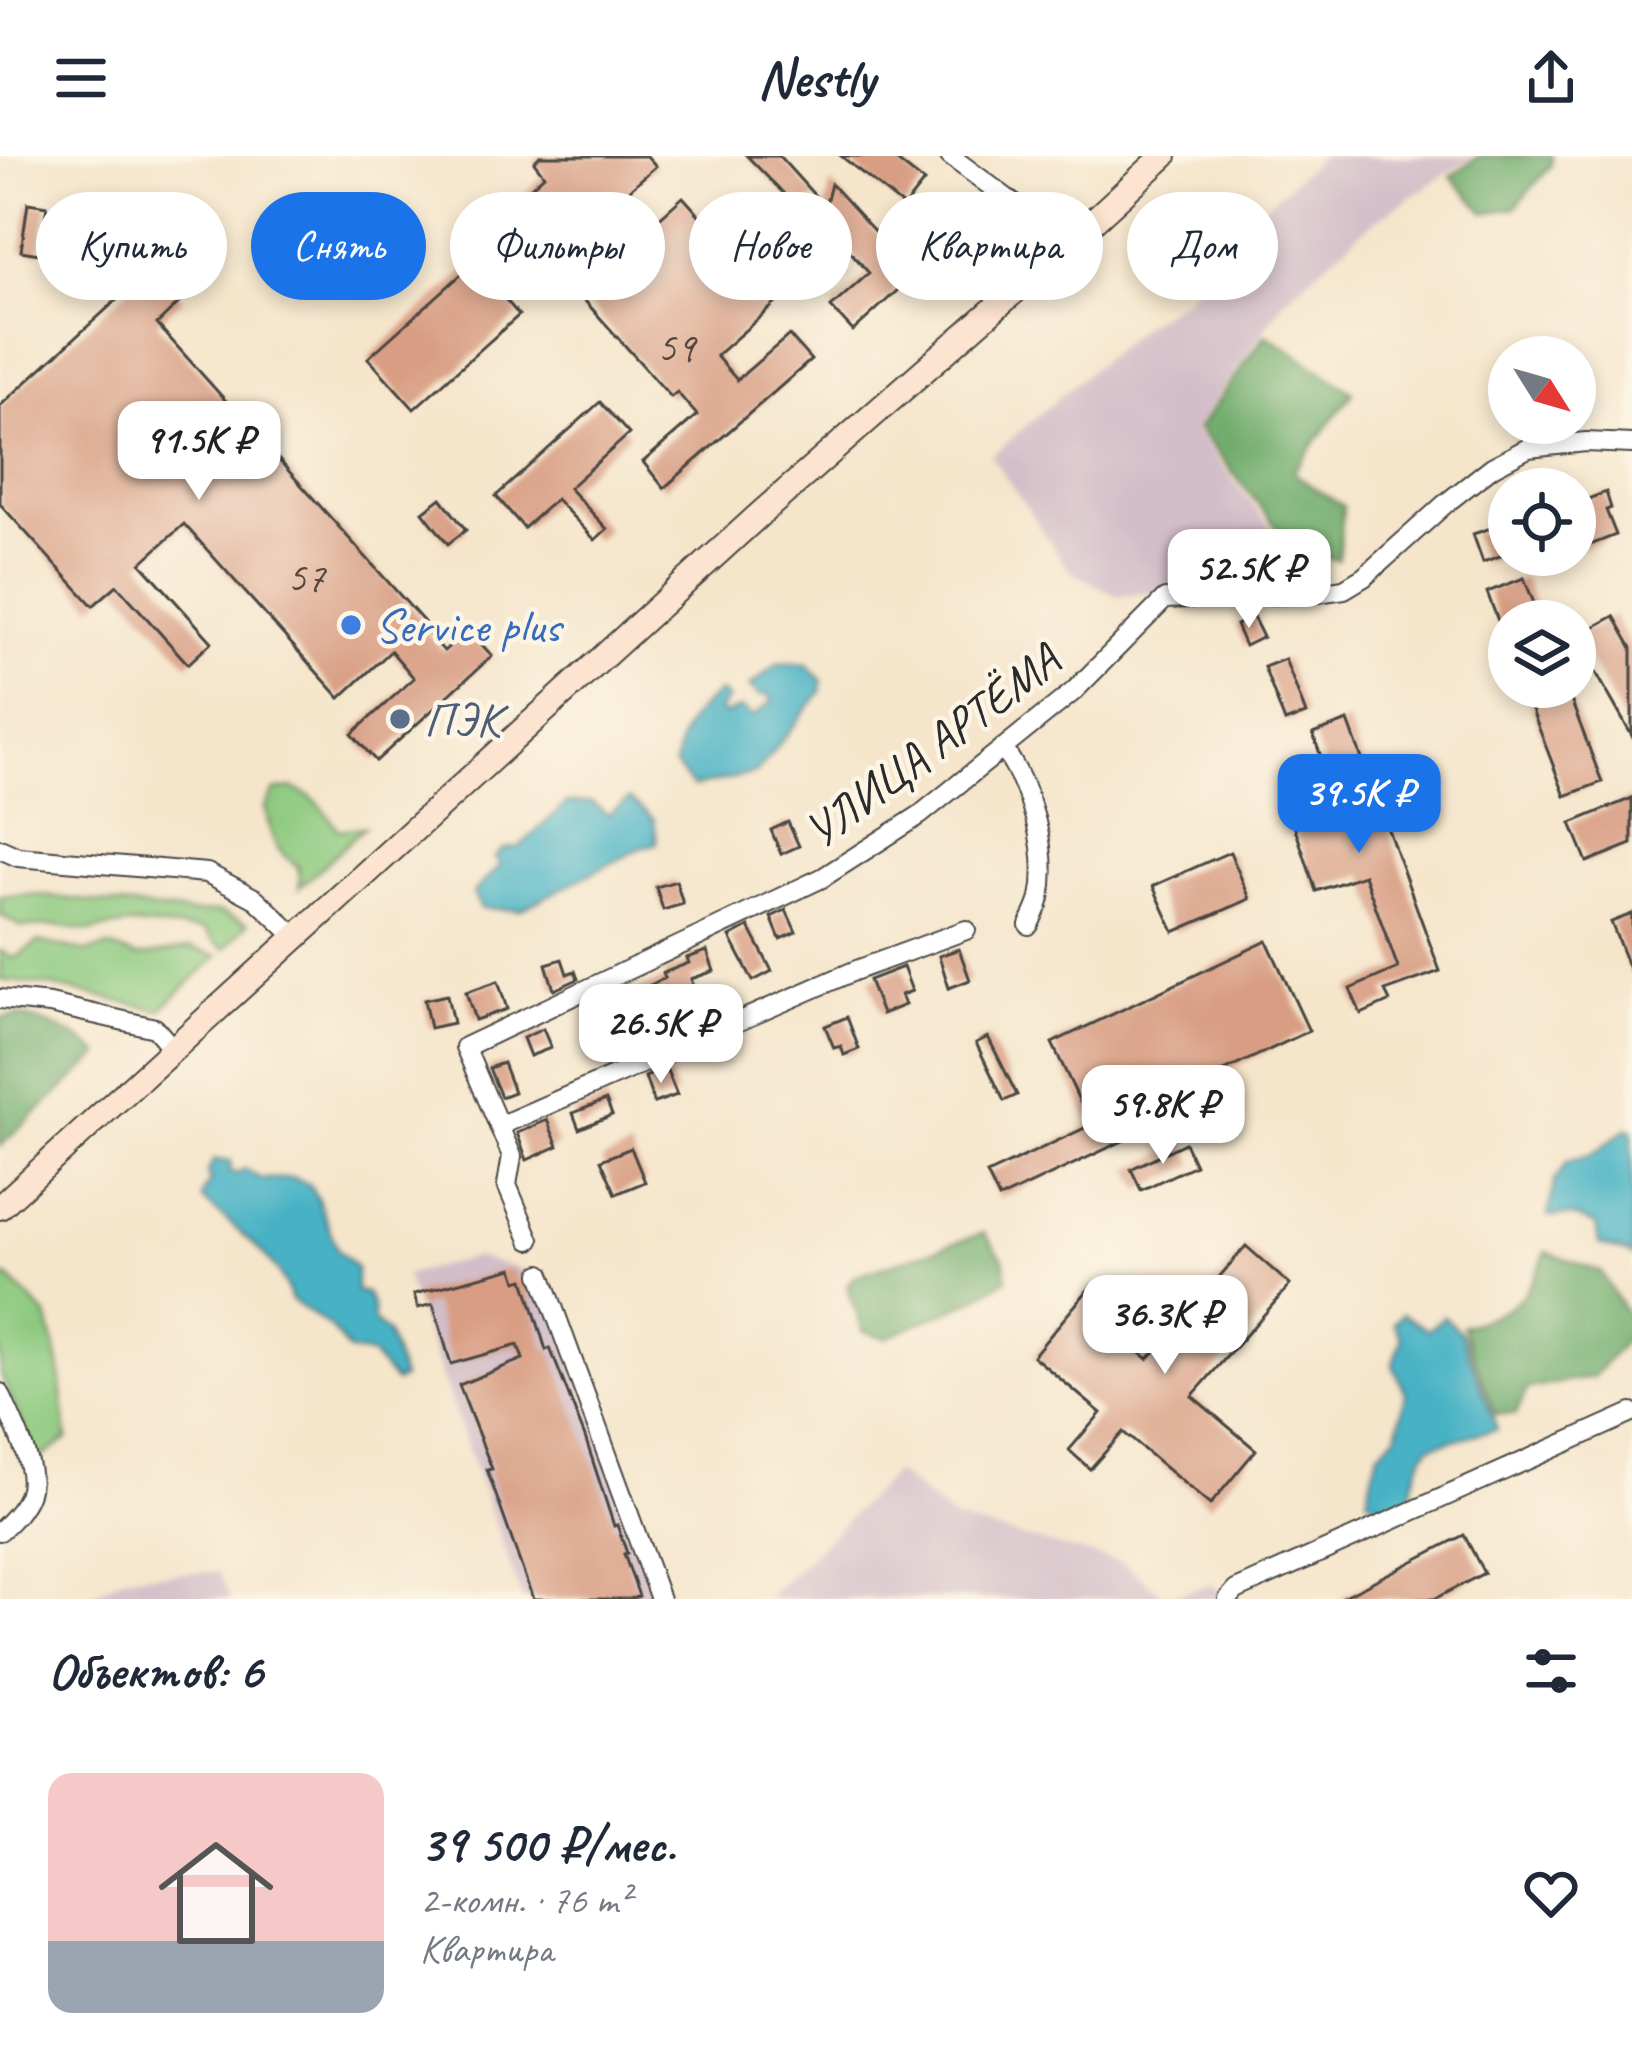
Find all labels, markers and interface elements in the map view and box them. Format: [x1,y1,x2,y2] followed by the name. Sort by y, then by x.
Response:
[758,44,874,112] text: Nestly
[48,45,114,111] icon: menu
[1518,45,1584,111] icon: share
[36,192,227,300] chip: Купить
[251,192,426,300] chip: Снять
[450,192,665,300] chip: Фильтры
[689,192,852,300] chip: Новое
[876,192,1103,300] chip: Квартира
[1127,192,1278,300] chip: Дом
[657,321,698,374] house number: 59
[1488,336,1596,444] north arrow
[1488,336,1596,708] map controls
[88,401,310,503] pin: 91.5K ₽
[145,415,253,464] text: 91.5K ₽
[1488,468,1596,576] button: locate
[1138,529,1360,631] pin: 52.5K ₽
[1195,543,1303,592] text: 52.5K ₽
[287,551,327,604] house number: 57
[375,596,564,656] place label: Service plus
[1488,600,1596,708] button: layers
[338,612,364,638] marker: Service plus
[792,629,1073,861] street label: УЛИЦА АРТЁМА
[424,690,509,750] place label: ПЭК
[387,706,413,732] marker: ПЭК
[1248,754,1470,856] pin: 39.5K ₽
[1305,768,1413,817] text: 39.5K ₽
[550,984,772,1086] pin: 26.5K ₽
[606,998,716,1047] text: 26.5K ₽
[1052,1065,1274,1167] pin: 59.8K ₽
[1109,1079,1217,1128] text: 59.8K ₽
[1054,1275,1276,1377] pin: 36.3K ₽
[1110,1289,1220,1338] text: 36.3K ₽
[1518,1638,1584,1704] icon: filters
[48,1639,262,1703] text: Объектов: 6
[420,1812,675,1876] text: 39 500 ₽/мес.
[144,1821,288,1965] icon: home
[1518,1860,1584,1926] icon: heart
[420,1876,630,1925] text: 2-комн. · 76 m²
[420,1925,553,1974] text: Квартира

